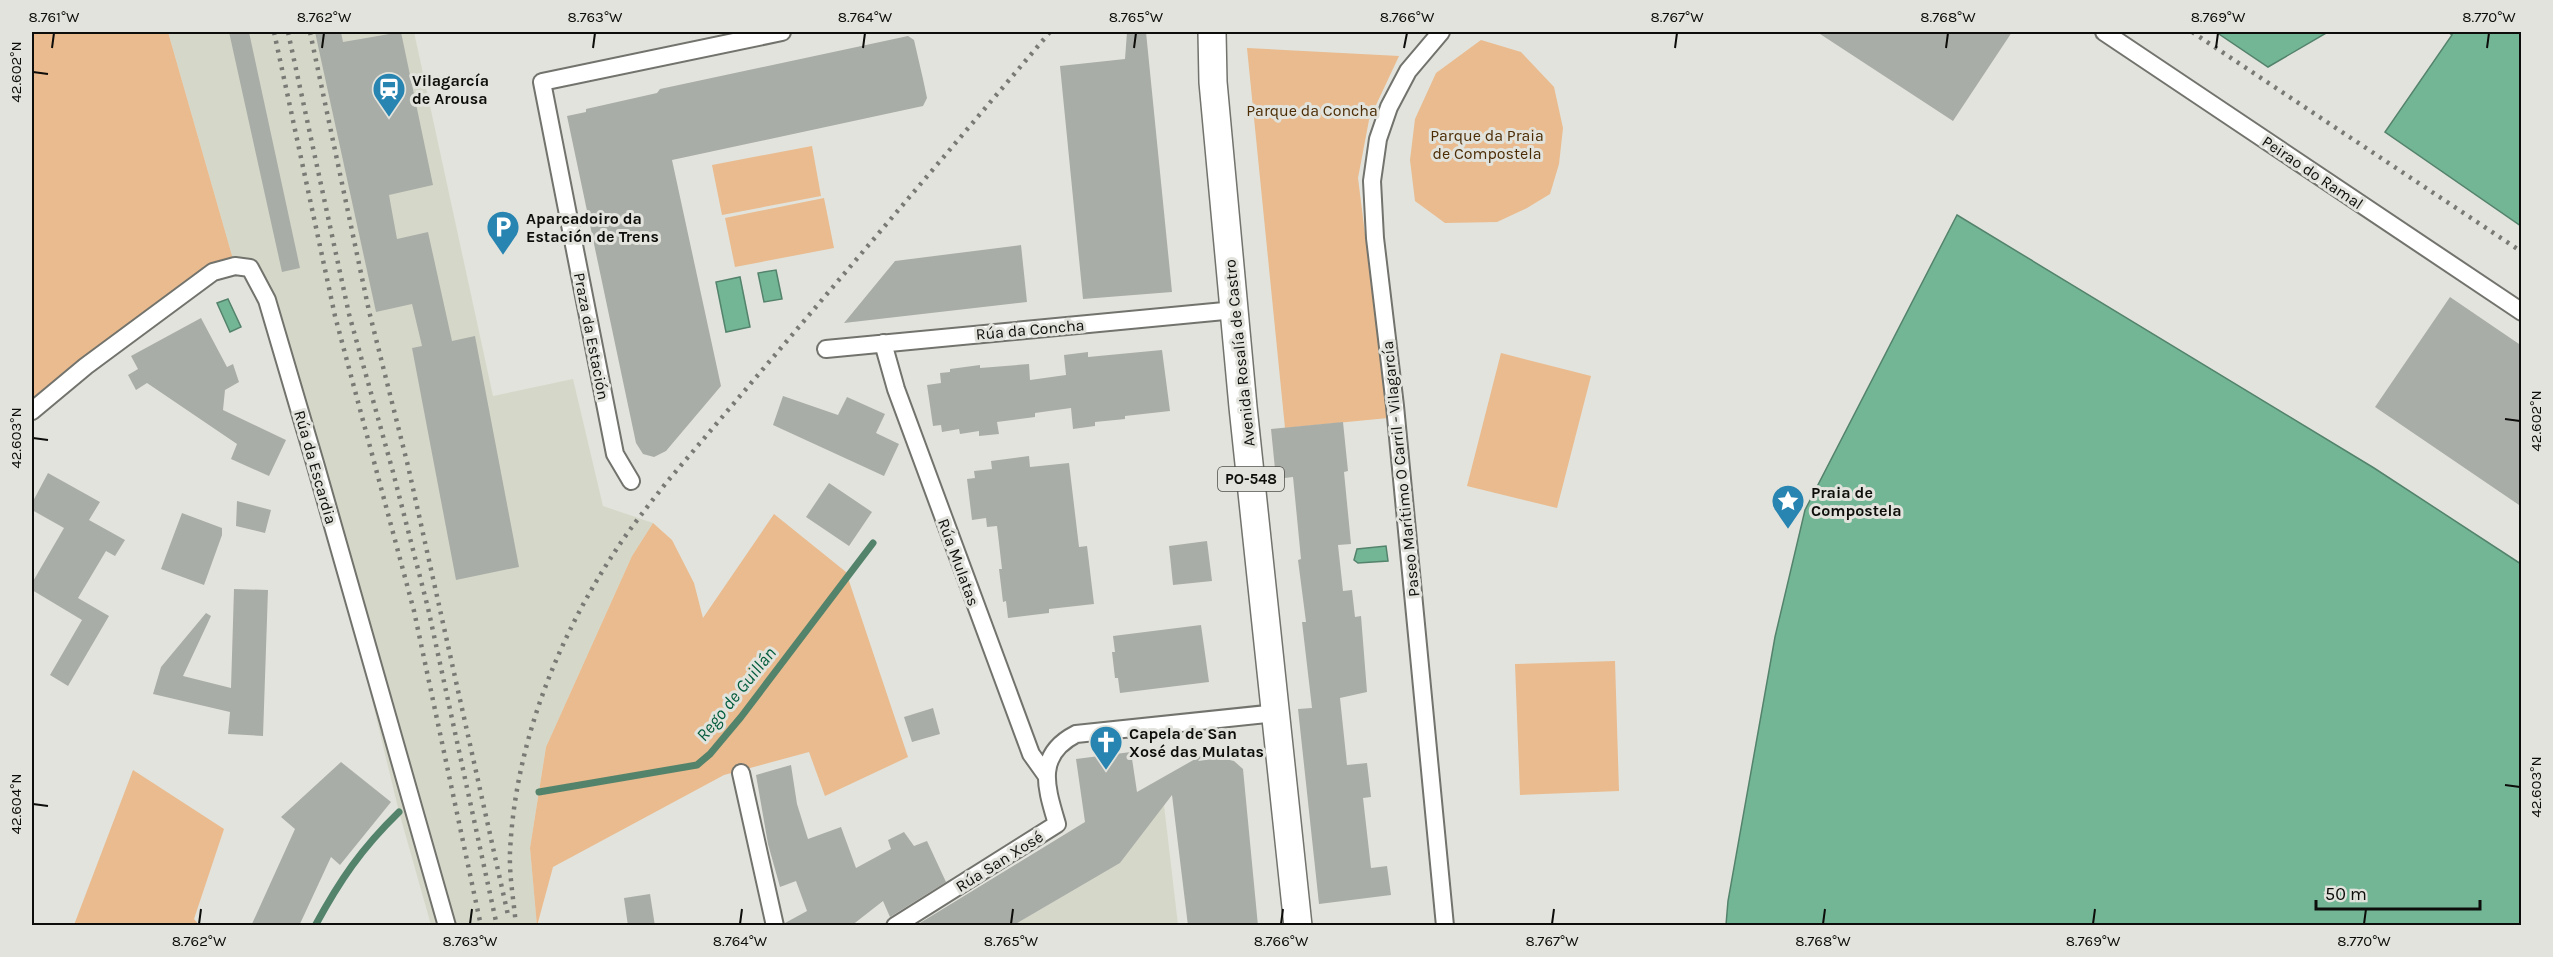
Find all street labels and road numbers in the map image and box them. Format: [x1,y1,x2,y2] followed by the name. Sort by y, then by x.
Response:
[2259,132,2367,213] street label: Peirao do Ramal
[1220,258,1259,448] street label: Avenida Rosalía de Castro
[570,271,613,401] street label: Praza da Estación
[975,315,1085,344] street label: Rúa da Concha
[1378,340,1423,598] street label: Paseo Marítimo O Carril - Vilagarcía
[290,408,341,526] street label: Rúa da Escardia
[1218,467,1284,491] road number: PO-548
[934,516,983,609] street label: Rúa Mulatas
[952,827,1047,896] street label: Rúa San Xosé

